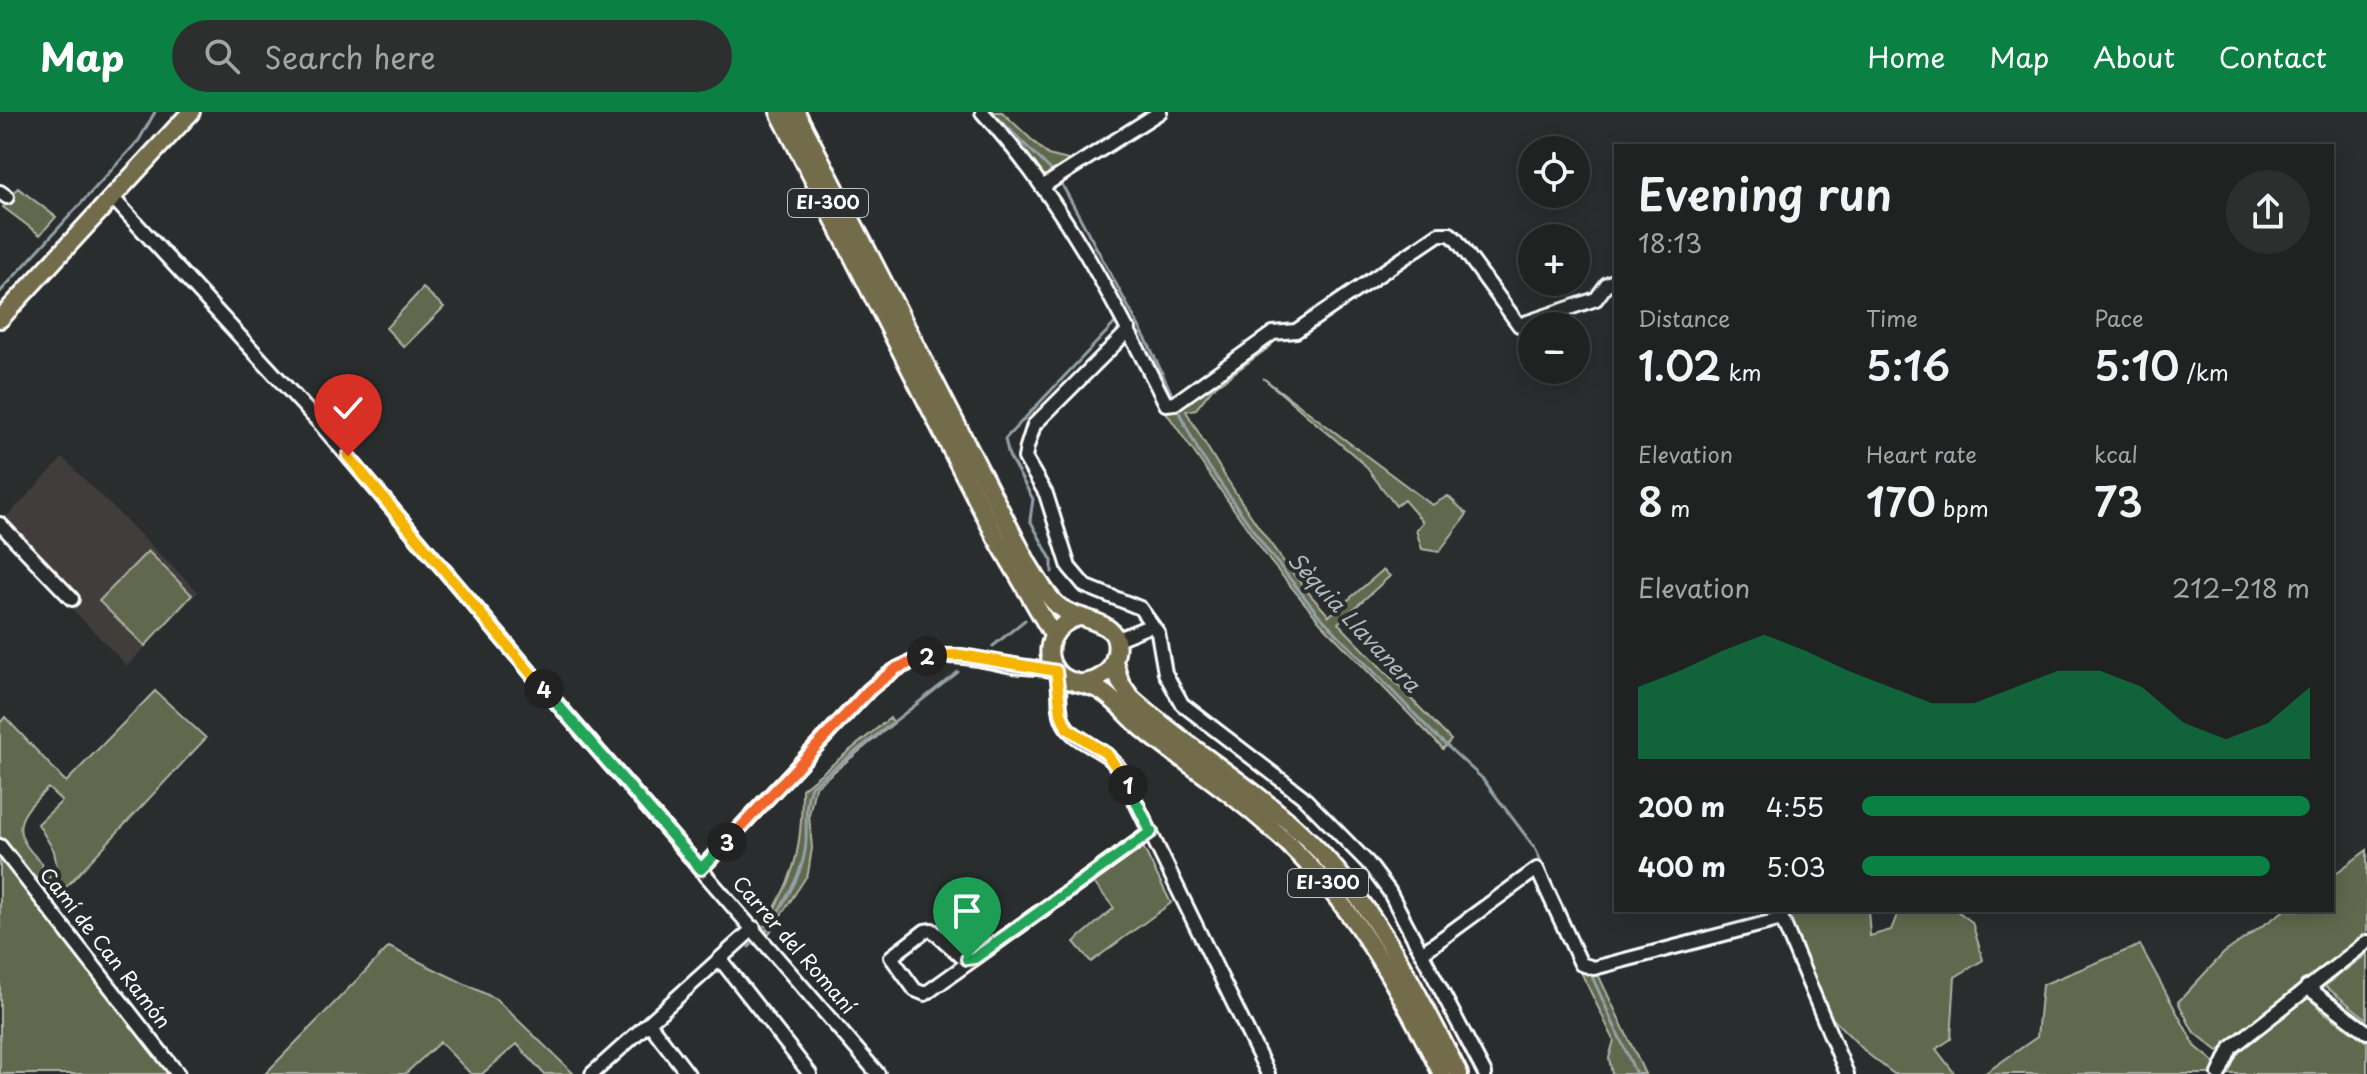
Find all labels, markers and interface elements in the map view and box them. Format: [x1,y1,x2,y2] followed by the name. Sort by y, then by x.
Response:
[172,20,732,92] search box
[40,28,124,85] text: Map
[200,34,244,78] icon: search
[264,34,436,79] text: Search here
[1867,35,1945,78] text: Home
[1989,35,2049,78] text: Map
[2093,35,2175,78] text: About
[2219,35,2327,78] text: Contact
[1518,136,1590,384] map controls
[1518,136,1590,208] button: locate
[1638,160,1892,226] text: Evening run
[2226,170,2310,254] button: share
[788,189,868,217] road number: EI-300
[1638,223,1702,262] text: 18:13
[1518,224,1590,296] button: +
[1638,301,1730,334] text: Distance
[1866,301,1918,334] text: Time
[2094,301,2144,334] text: Pace
[1518,312,1590,384] button: −
[1638,334,1721,395] text: 1.02
[1866,334,1950,395] text: 5:16
[2094,334,2180,395] text: 5:10
[1721,355,1762,388] text: km
[2180,355,2229,388] text: /km
[314,374,382,456] pin
[326,386,370,430] icon: check
[1638,437,1733,470] text: Elevation
[1866,437,1977,470] text: Heart rate
[2094,437,2138,470] text: kcal
[1638,470,1663,531] text: 8
[1866,470,1936,531] text: 170
[2094,470,2143,531] text: 73
[1663,491,1690,524] text: m
[1936,491,1989,524] text: bpm
[1281,543,1430,699] water label: Sèquia Llavanera
[1638,568,1750,607] text: Elevation
[2172,568,2310,607] text: 212–218 m
[907,636,947,676] pin: 2
[919,639,935,672] text: 2
[524,669,564,709] pin: 4
[537,672,551,705] text: 4
[1108,765,1148,805] pin: 1
[1123,768,1133,801] text: 1
[1638,787,1725,826] text: 200 m
[1766,787,1824,826] text: 4:55
[707,822,747,862] pin: 3
[720,825,734,858] text: 3
[1638,847,1726,886] text: 400 m
[1766,847,1826,886] text: 5:03
[33,860,178,1035] street label: Camí de Can Ramón
[726,869,863,1020] street label: Carrer del Romaní
[1288,869,1368,897] road number: EI-300
[933,877,1001,959] pin
[945,889,989,933] icon: arrive

